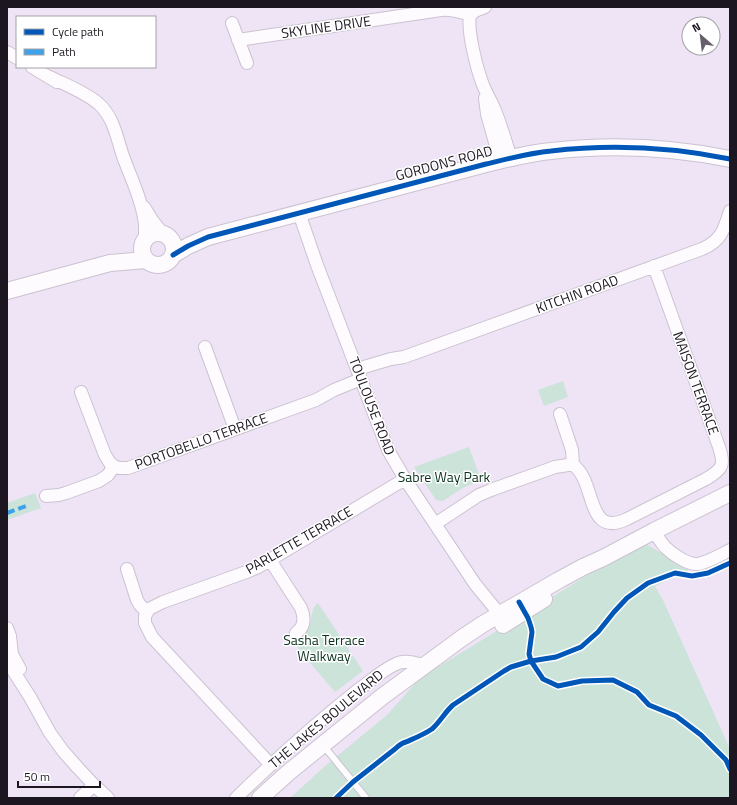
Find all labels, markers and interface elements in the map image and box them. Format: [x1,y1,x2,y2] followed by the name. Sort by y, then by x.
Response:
[280,10,372,43] street label: SKYLINE DRIVE
[16,16,156,68] legend
[681,16,721,56] north arrow
[689,18,703,36] text: N
[52,22,104,41] text: Cycle path
[52,42,76,61] text: Path
[393,139,495,186] street label: GORDONS ROAD
[533,269,621,318] street label: KITCHIN ROAD
[668,328,725,438] street label: MAISON TERRACE
[344,354,401,458] street label: TOULOUSE ROAD
[131,407,270,474] street label: PORTOBELLO TERRACE
[398,466,491,487] park label: Sabre Way Park
[241,500,356,579] street label: PARLETTE TERRACE
[283,629,365,666] park label: Sasha Terrace Walkway
[264,664,388,773] street label: THE LAKES BOULEVARD
[18,763,100,789] scale bar
[24,767,50,786] text: 50 m

